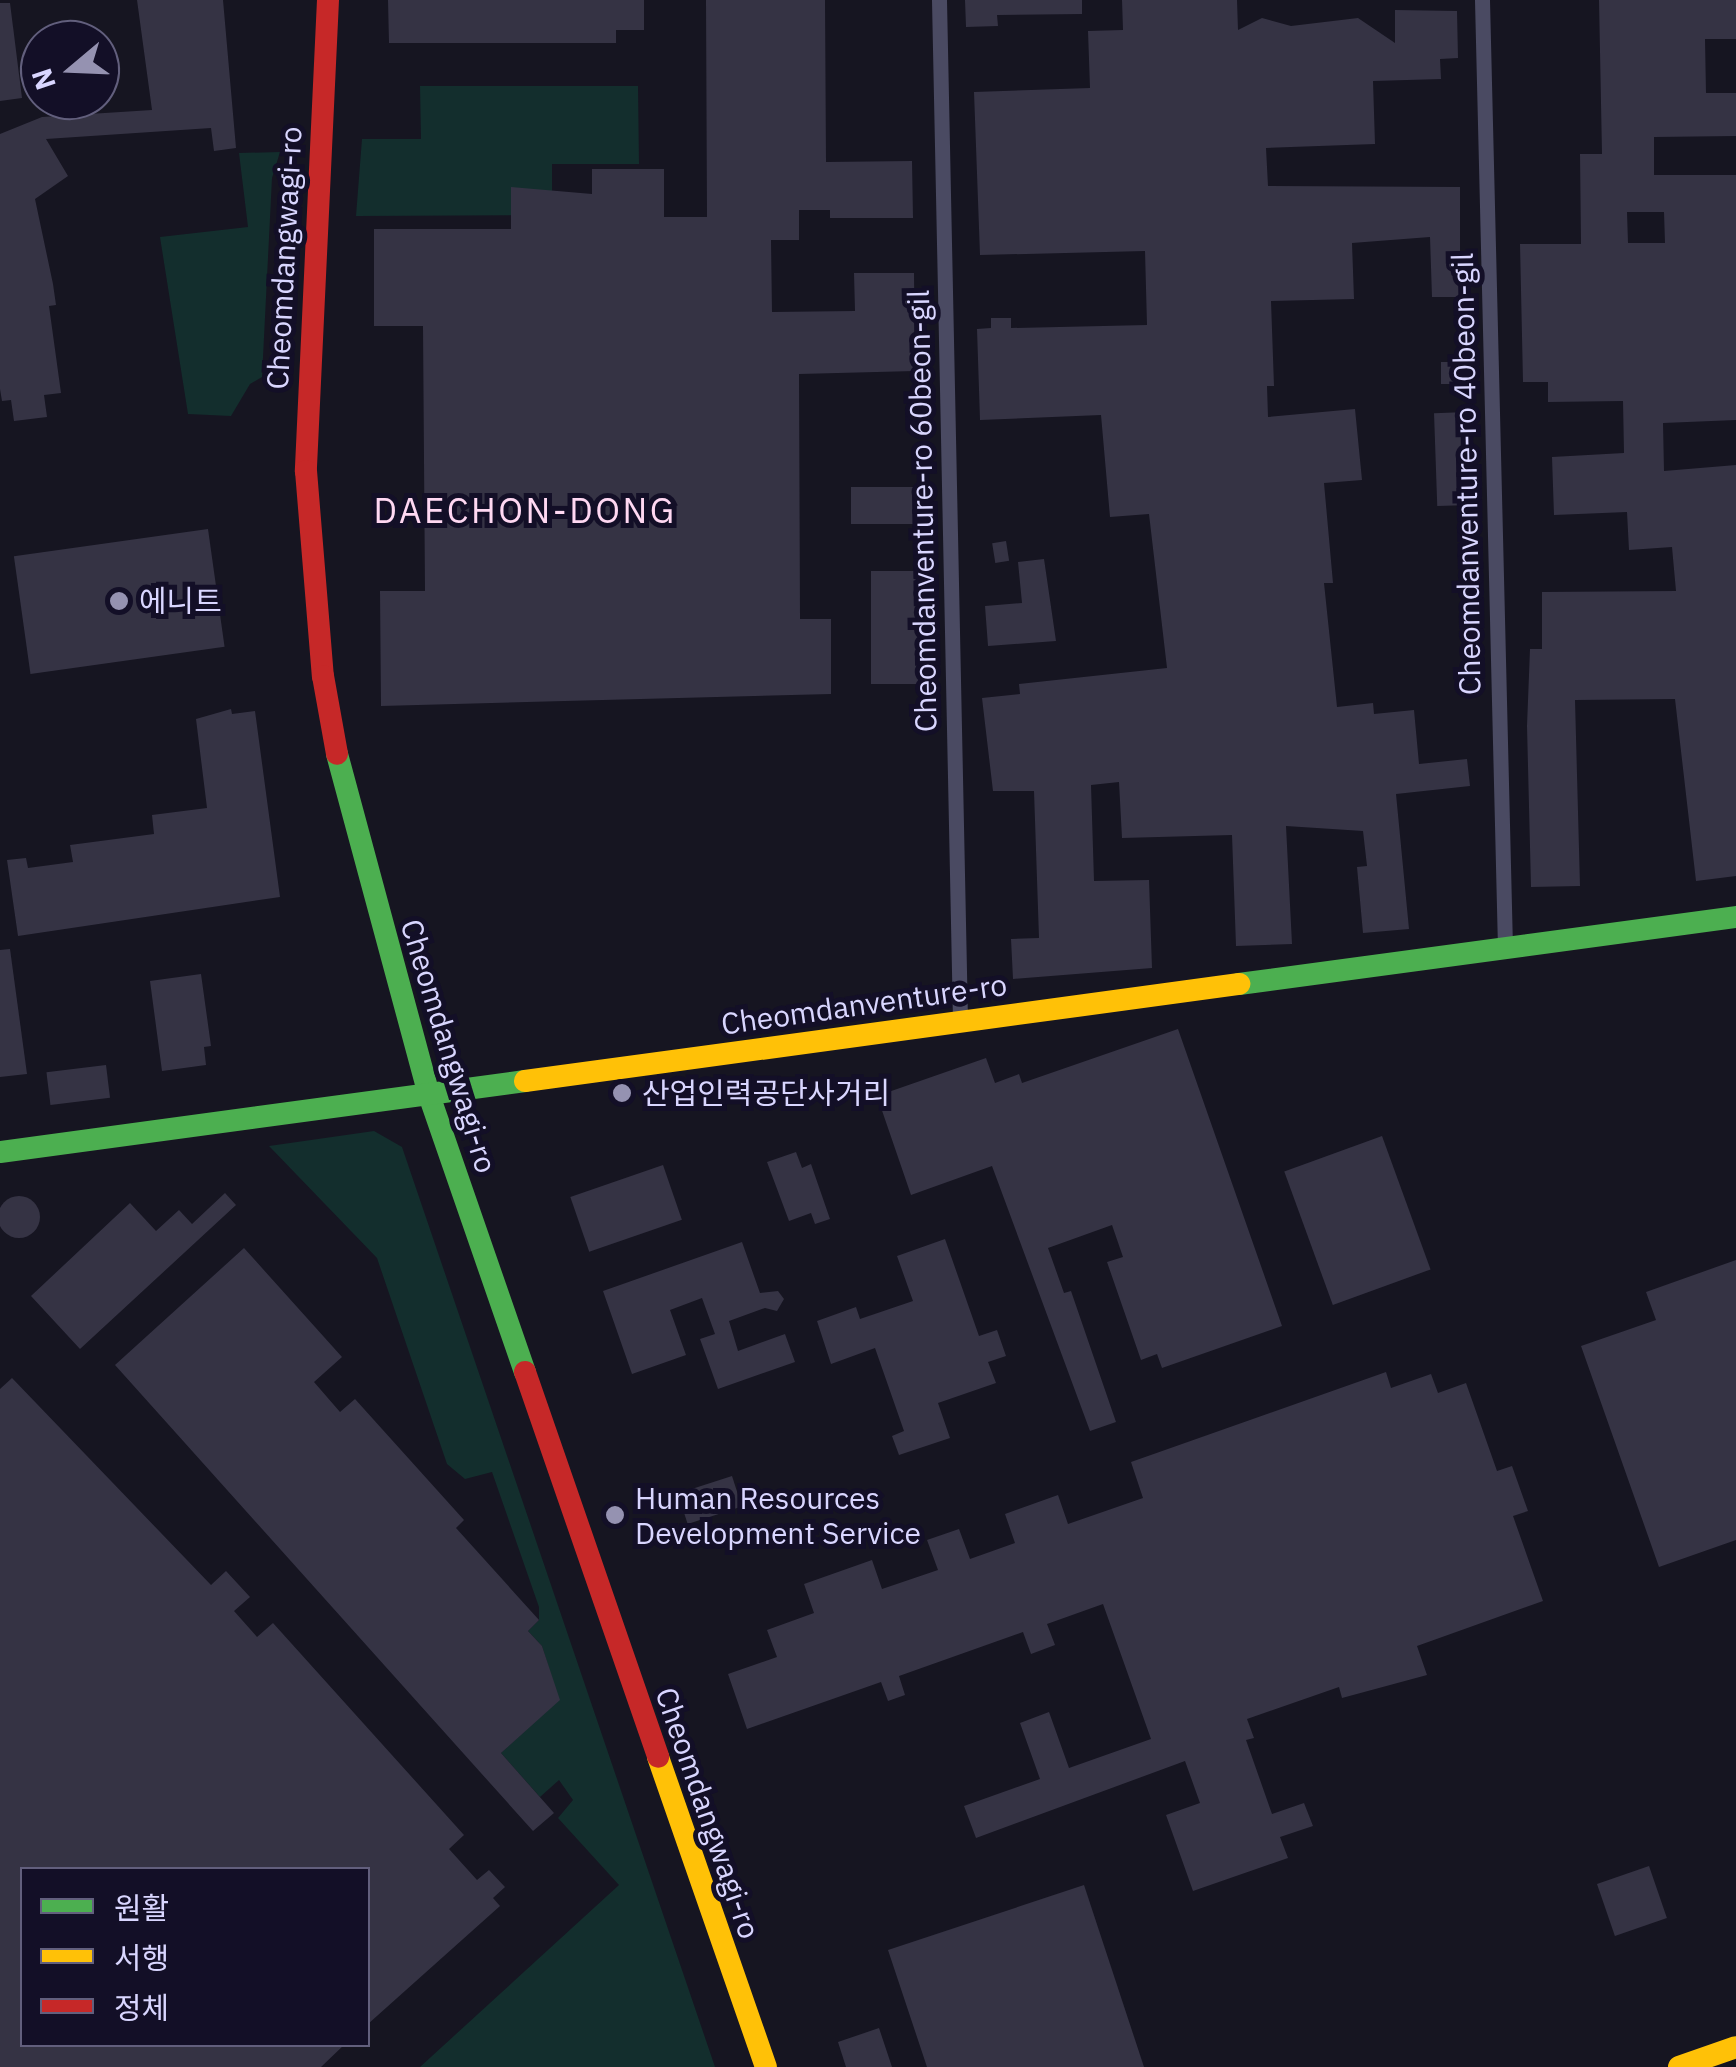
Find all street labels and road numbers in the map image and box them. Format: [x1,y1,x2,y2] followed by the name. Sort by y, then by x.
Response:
[259,126,309,390] street label: Cheomdangwagi-ro
[1444,252,1488,696] street label: Cheomdanventure-ro 40beon-gil
[900,289,944,733] street label: Cheomdanventure-ro 60beon-gil
[393,915,505,1177] street label: Cheomdangwagi-ro
[719,966,1009,1042] street label: Cheomdanventure-ro
[648,1683,768,1943] street label: Cheomdangwagi-ro

